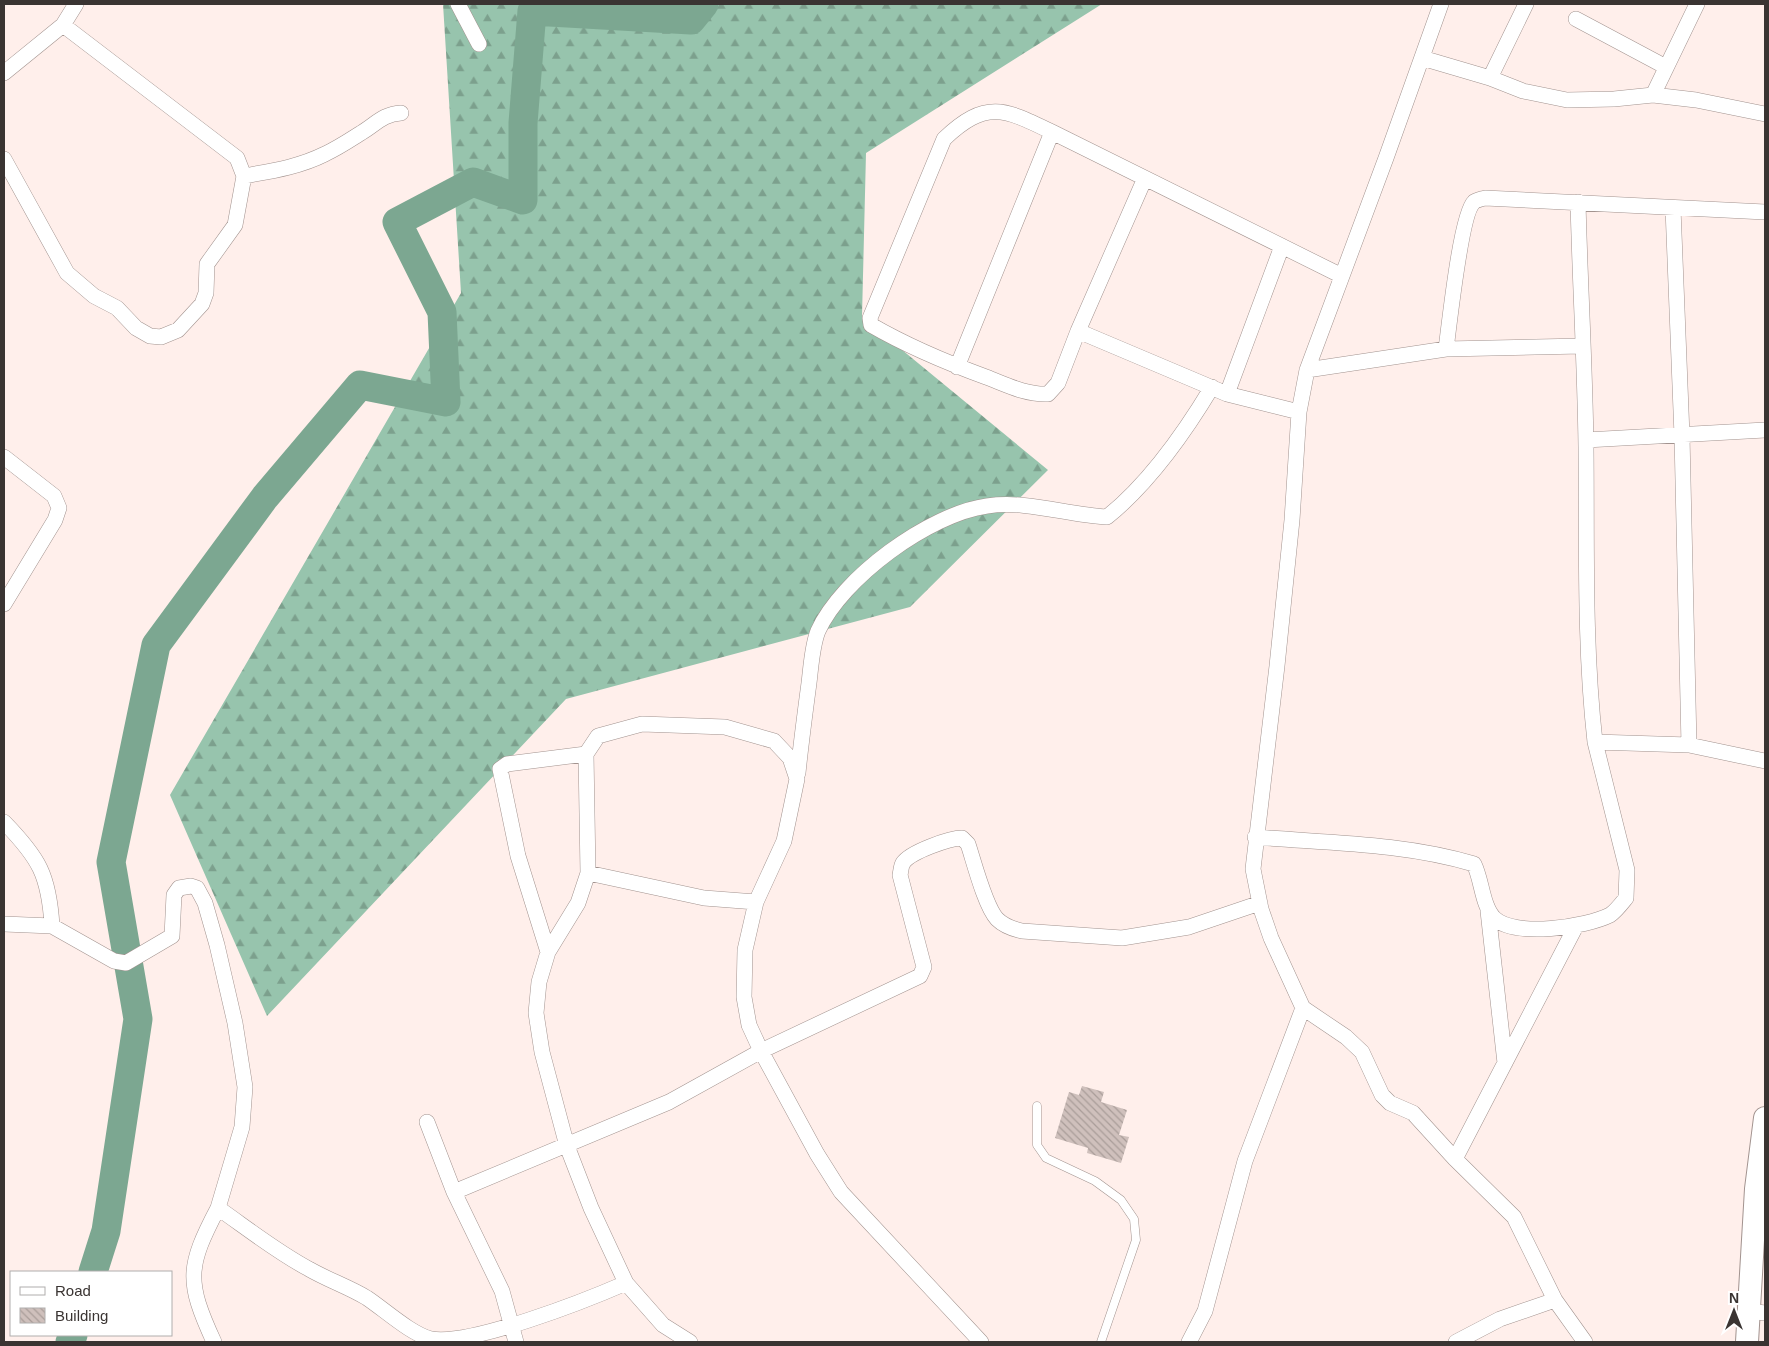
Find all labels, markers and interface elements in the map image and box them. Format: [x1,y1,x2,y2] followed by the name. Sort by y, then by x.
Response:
[10,1271,172,1336] legend
[55,1282,91,1299] text: Road
[1709,1286,1759,1336] north arrow
[1729,1290,1739,1306] text: N
[55,1307,108,1324] text: Building

